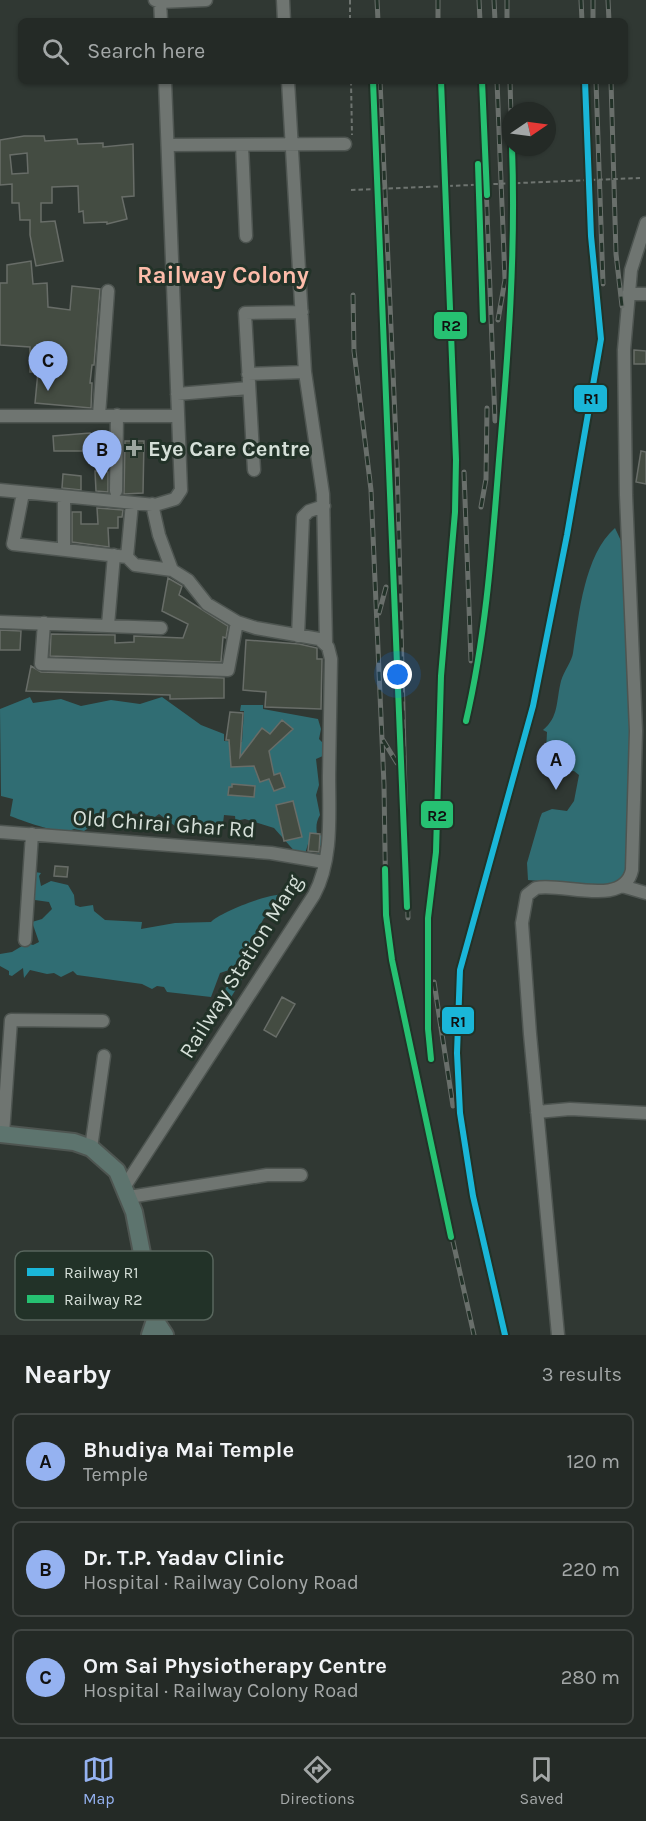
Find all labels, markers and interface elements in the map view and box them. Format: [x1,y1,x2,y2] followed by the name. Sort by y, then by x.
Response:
[18,18,628,84] search box
[39,35,72,68] icon: search
[87,38,205,64] text: Search here
[502,102,556,156] north arrow
[137,261,309,289] district label: Railway Colony
[433,311,468,340] line badge: R2
[441,316,461,335] text: R2
[28,342,68,391] pin: C
[573,384,608,413] line badge: R1
[583,389,599,408] text: R1
[82,430,122,480] pin: B
[148,436,310,462] place label: Eye Care Centre
[125,439,143,457] marker: Eye Care Centre
[383,660,412,689] your location
[536,740,576,790] pin: A
[420,800,454,829] line badge: R2
[72,805,256,843] street label: Old Chirai Ghar Rd
[427,806,447,825] text: R2
[174,869,308,1063] street label: Railway Station Marg
[441,1006,475,1035] line badge: R1
[450,1012,466,1031] text: R1
[15,1251,213,1320] legend
[64,1263,139,1282] text: Railway R1
[64,1290,143,1309] text: Railway R2
[24,1359,111,1390] text: Nearby
[542,1363,622,1386] text: 3 results
[83,1437,294,1463] text: Bhudiya Mai Temple
[39,1450,52,1473] text: A
[566,1450,620,1473] text: 120 m
[83,1463,148,1486] text: Temple
[83,1545,284,1571] text: Dr. T.P. Yadav Clinic
[39,1558,52,1581] text: B
[561,1558,620,1581] text: 220 m
[83,1571,359,1594] text: Hospital · Railway Colony Road
[83,1653,387,1679] text: Om Sai Physiotherapy Centre
[39,1666,52,1689] text: C
[561,1666,620,1689] text: 280 m
[83,1679,359,1702] text: Hospital · Railway Colony Road
[82,1753,115,1808] tab: Map
[280,1753,355,1808] tab: Directions
[520,1753,564,1808] tab: Saved

